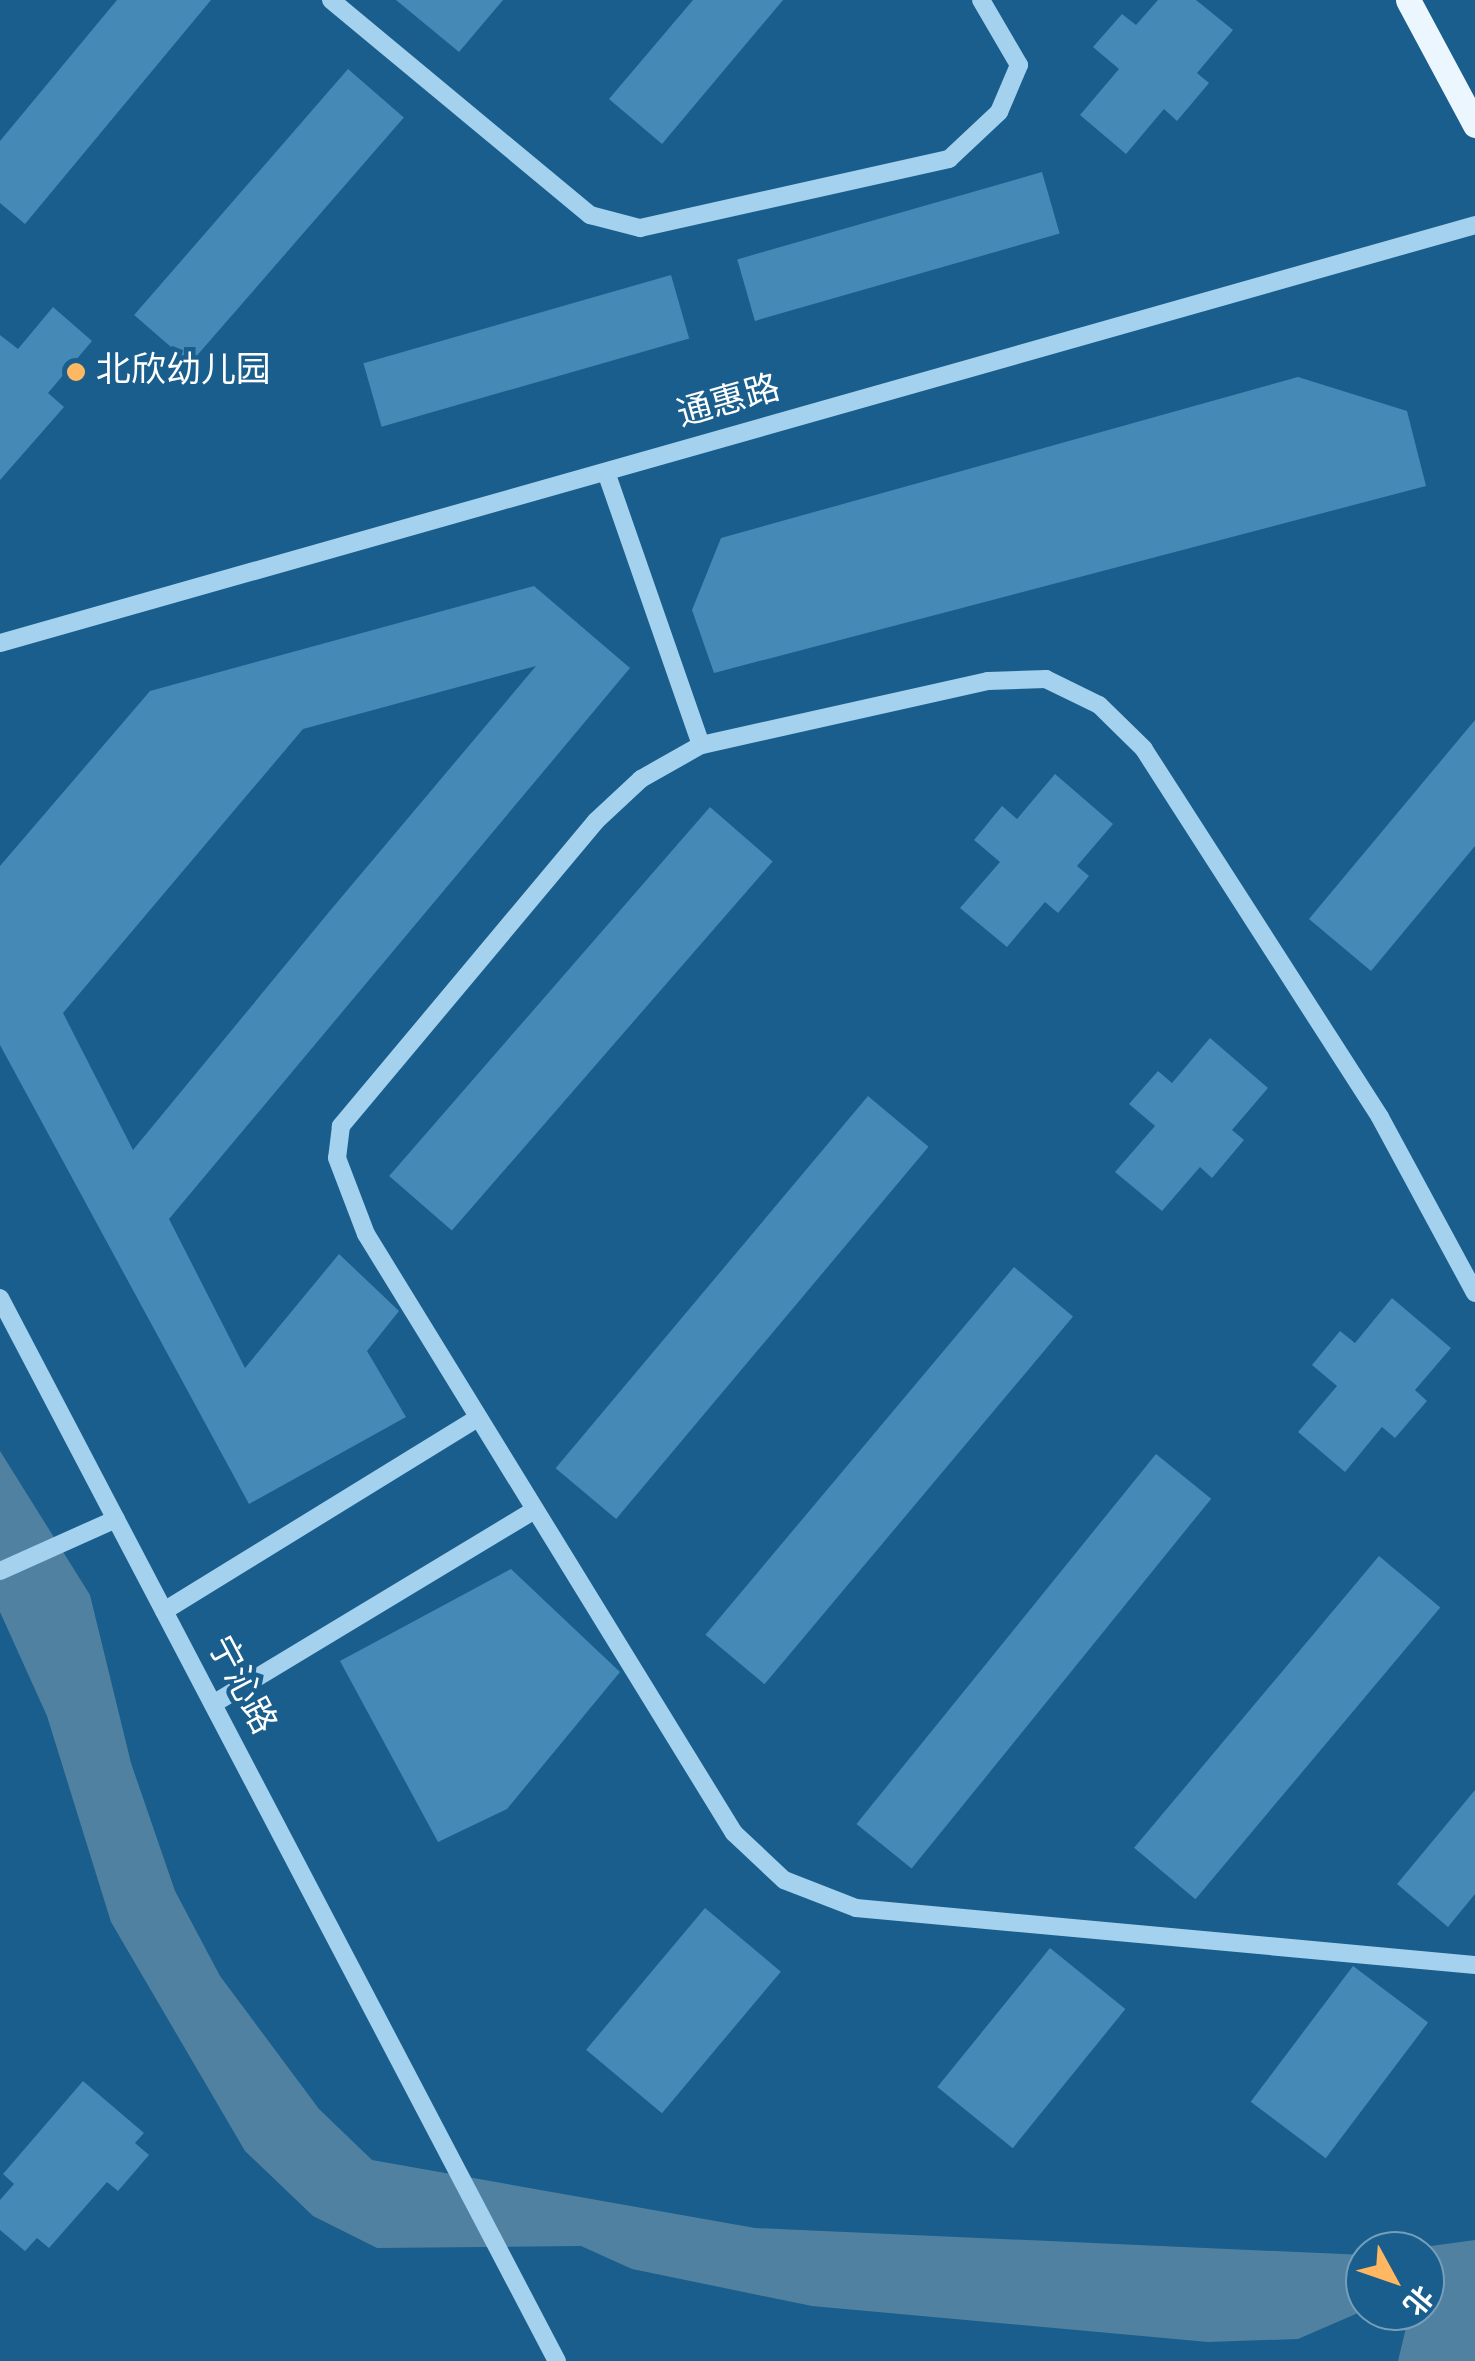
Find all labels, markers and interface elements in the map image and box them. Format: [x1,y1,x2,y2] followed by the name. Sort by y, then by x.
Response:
[96,351,271,393] place label: 北欣幼儿园
[65,361,87,383] marker: 北欣幼儿园
[673,368,785,438] street label: 通惠路
[197,1630,283,1742] street label: 宁沁路
[1345,2231,1445,2331] north arrow
[1394,2277,1439,2321] text: 北

